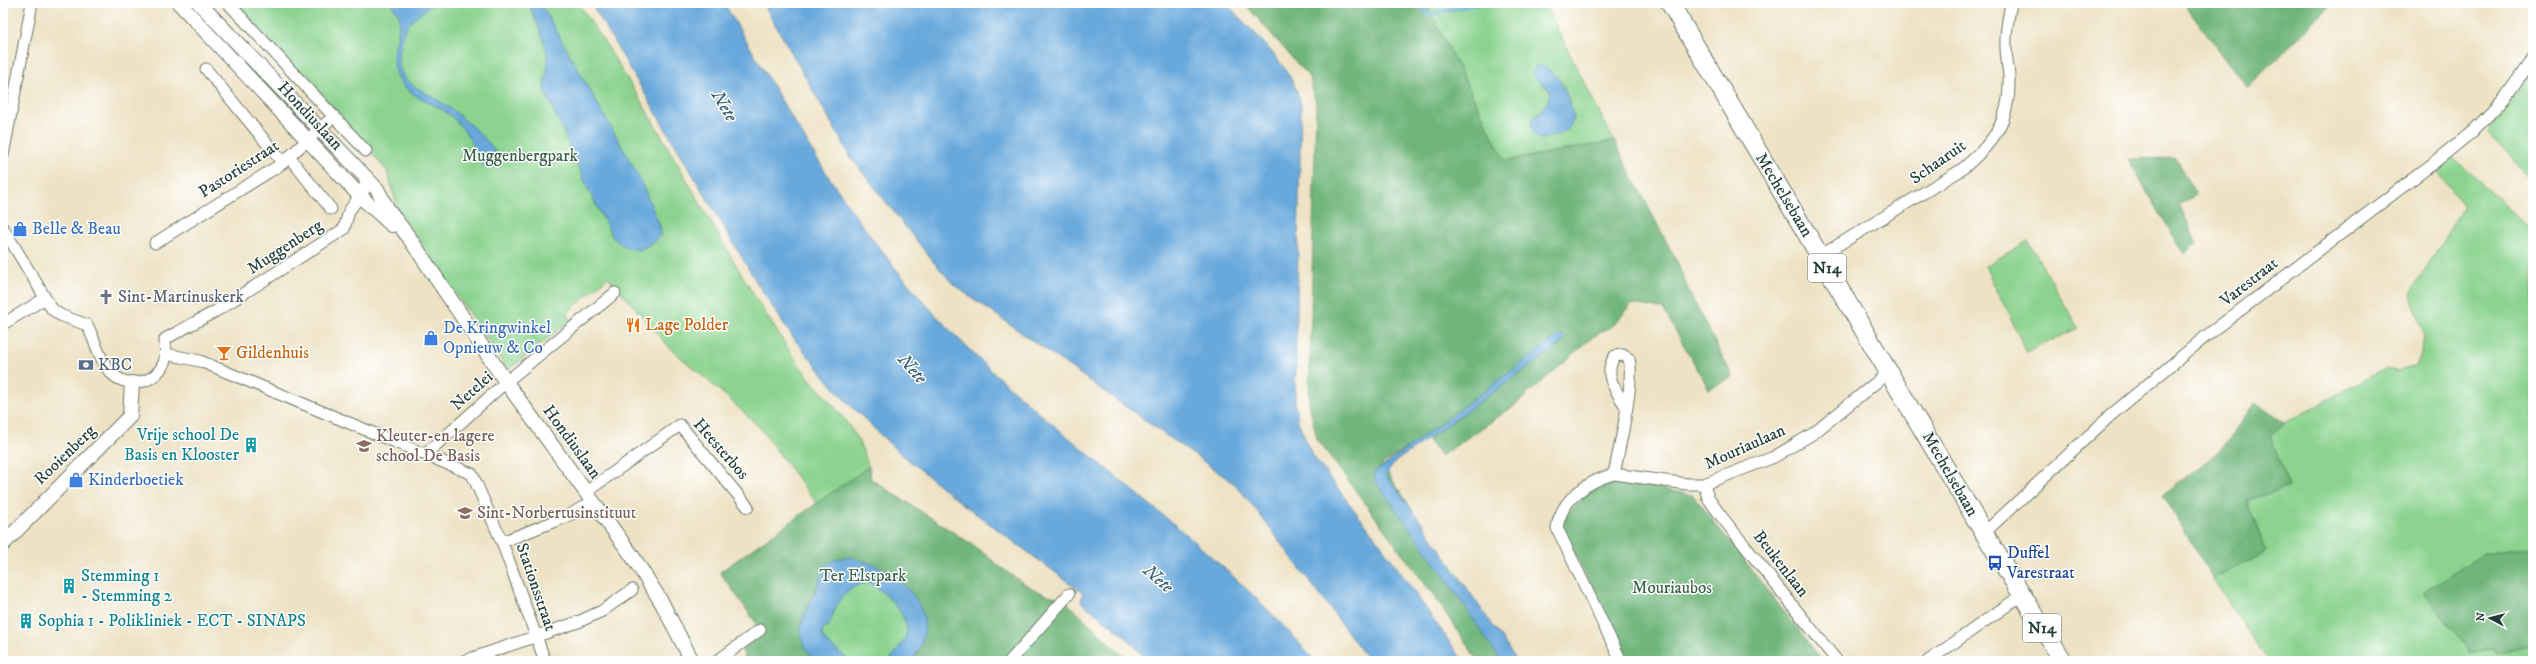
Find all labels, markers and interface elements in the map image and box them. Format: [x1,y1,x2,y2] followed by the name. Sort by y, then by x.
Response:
[273,77,348,155] street label: Hondiuslaan
[706,85,742,127] water label: Nete
[1906,134,1971,189] street label: Schaaruit
[195,135,284,203] street label: Pastoriestraat
[462,145,579,167] park label: Muggenbergpark
[1750,149,1818,241] street label: Mechelsebaan
[243,214,327,280] street label: Muggenberg
[32,218,121,240] place label: Belle & Beau
[11,220,29,238] shop icon: Belle & Beau
[2215,252,2283,312] street label: Varestraat
[1808,254,1846,282] road number: N14
[118,286,245,308] place label: Sint-Martinuskerk
[97,288,115,306] church icon: Sint-Martinuskerk
[645,314,729,336] place label: Lage Polder
[624,316,642,334] restaurant icon: Lage Polder
[443,317,551,359] place label: De Kringwinkel Opnieuw & Co
[422,329,440,347] shop icon: De Kringwinkel Opnieuw & Co
[236,342,309,364] place label: Gildenhuis
[215,344,233,362] bar icon: Gildenhuis
[892,349,932,389] water label: Nete
[98,354,132,376] place label: KBC
[77,356,95,374] bank icon: KBC
[446,366,498,416] street label: Netelei
[538,401,606,483] street label: Hondiuslaan
[688,414,754,485] street label: Heesterbos
[1701,419,1789,475] street label: Mouriaulaan
[29,420,101,490] street label: Rooienberg
[124,424,240,466] place label: Vrije school De Basis en Klooster
[376,425,495,467] place label: Kleuter-en lagere school De Basis
[1917,428,1983,521] street label: Mechelsebaan
[242,436,260,454] building icon: Vrije school De Basis en Klooster
[355,437,373,455] school or university icon: Kleuter-en lagere school De Basis
[88,469,184,491] place label: Kinderboetiek
[67,471,85,489] shop icon: Kinderboetiek
[477,502,637,524] place label: Sint-Norbertusinstituut
[456,504,474,522] school or university icon: Sint-Norbertusinstituut
[1748,526,1814,602] street label: Beukenlaan
[511,540,561,634] street label: Stationsstraat
[2006,542,2075,584] place label: Duffel Varestraat
[1986,554,2004,572] bus stop icon: Duffel Varestraat
[1138,559,1178,599] water label: Nete
[81,565,173,607] place label: Stemming 1 - Stemming 2
[820,565,907,587] park label: Ter Elstpark
[60,577,78,595] building icon: Stemming 1 - Stemming 2
[1632,577,1712,599] park label: Mouriaubos
[2470,598,2510,638] north arrow
[38,610,306,632] place label: Sophia 1 - Polikliniek - ECT - SINAPS
[17,612,35,630] building icon: Sophia 1 - Polikliniek - ECT - SINAPS
[2474,612,2489,622] text: N
[2023,614,2061,642] road number: N14

